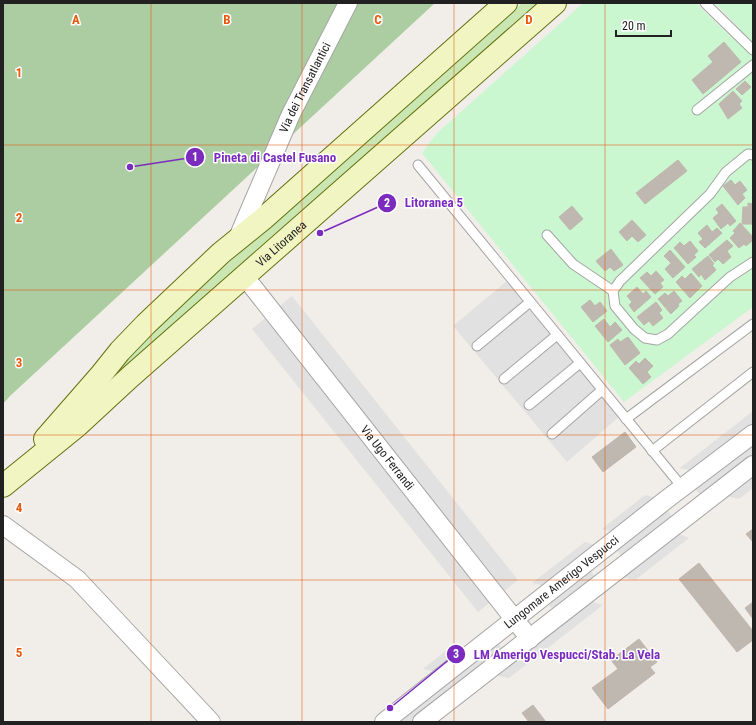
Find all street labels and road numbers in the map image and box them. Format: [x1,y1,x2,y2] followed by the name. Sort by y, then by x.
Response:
[277,40,334,135] street label: Via dei Transatlantici
[253,218,310,270] street label: Via Litoranea
[358,423,417,493] street label: Via Ugo Ferrandi
[502,533,621,631] street label: Lungomare Amerigo Vespucci

